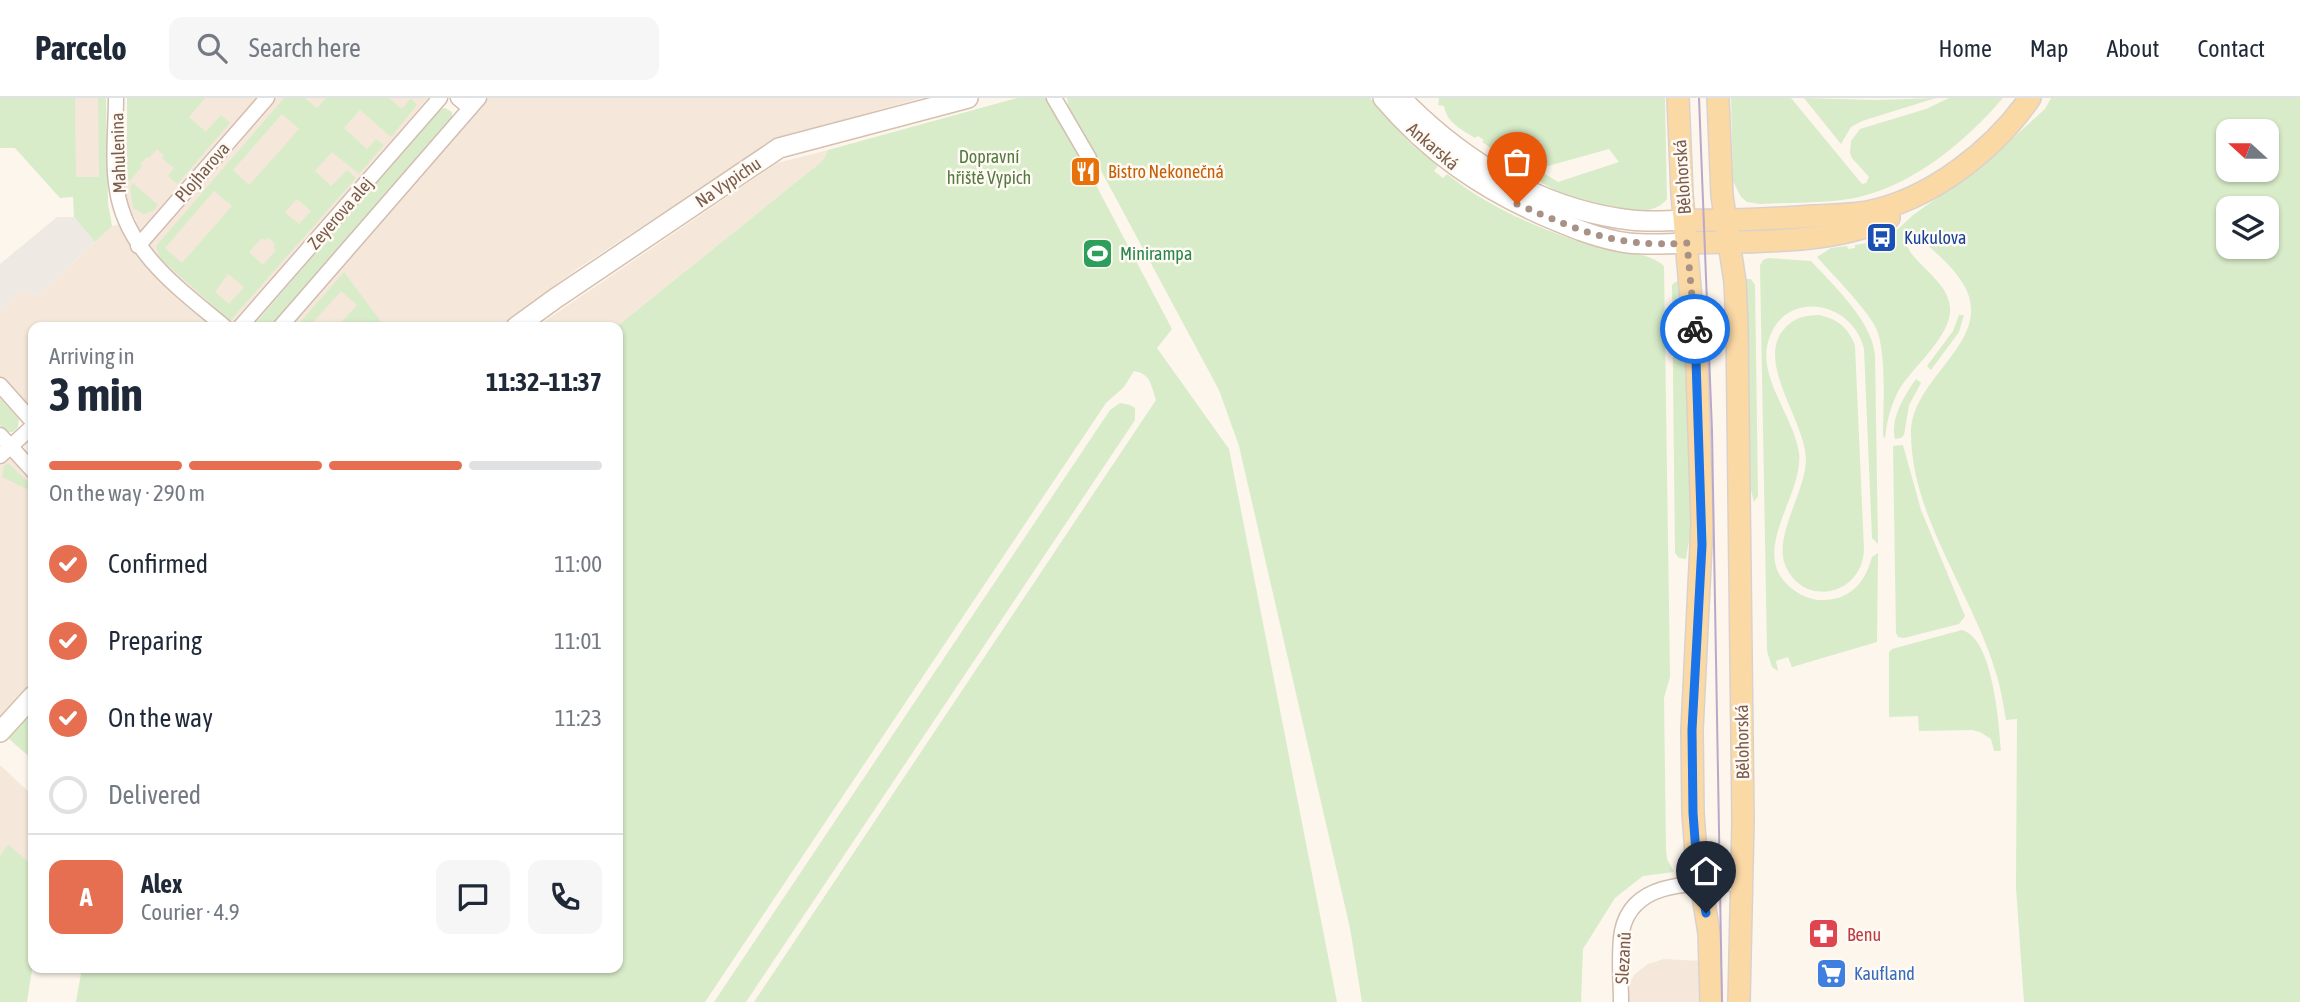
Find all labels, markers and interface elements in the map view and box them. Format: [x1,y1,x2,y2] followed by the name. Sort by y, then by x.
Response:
[169,17,659,80] search box
[35,29,127,67] text: Parcelo
[193,29,231,67] icon: search
[249,33,361,63] text: Search here
[1938,35,1992,62] text: Home
[2030,35,2068,62] text: Map
[2106,35,2159,62] text: About
[2197,35,2265,62] text: Contact
[106,112,130,194] street label: Mahulenina
[1403,118,1463,174] street label: Ankarská
[2216,119,2278,182] north arrow
[2216,119,2279,259] map controls
[1487,132,1547,204] pin
[170,138,234,206] street label: Plojharova
[1669,139,1695,215] street label: Bělohorská
[1498,143,1536,181] icon: bag
[947,146,1031,188] park label: Dopravní hřiště Vypich
[691,152,765,212] street label: Na Vypichu
[1068,154,1102,188] restaurant icon: Bistro Nekonečná
[1108,161,1224,182] place label: Bistro Nekonečná
[303,173,377,253] street label: Zeyerova alej
[2216,196,2279,259] button: layers
[1864,220,1898,254] bus stop icon: Kukulova
[1904,227,1966,248] place label: Kukulova
[1080,236,1114,270] sports icon: Minirampa
[1120,243,1192,264] place label: Minirampa
[1660,294,1730,364] courier
[1676,310,1714,348] icon: bike
[49,343,135,369] text: Arriving in
[486,367,602,397] text: 11:32–11:37
[49,368,143,421] text: 3 min
[49,480,205,506] text: On the way · 290 m
[49,545,87,583] icon: check
[108,549,208,579] text: Confirmed
[554,551,602,577] text: 11:00
[49,622,87,660] icon: check
[108,626,202,656] text: Preparing
[554,628,602,654] text: 11:01
[49,699,87,737] icon: check
[108,703,213,733] text: On the way
[1731,704,1753,780] street label: Bělohorská
[555,705,602,731] text: 11:23
[108,780,201,810] text: Delivered
[1676,841,1736,913] pin
[1687,852,1725,890] icon: home
[436,860,510,934] button: chat
[528,860,602,934] button: phone
[141,869,182,899] text: Alex
[80,882,92,912] text: A
[141,899,240,925] text: Courier · 4.9
[1807,917,1841,951] pharmacy icon: Benu
[1847,924,1881,945] place label: Benu
[1611,931,1635,985] street label: Slezanů
[1814,956,1848,990] supermarket icon: Kaufland
[1854,963,1915,984] place label: Kaufland

